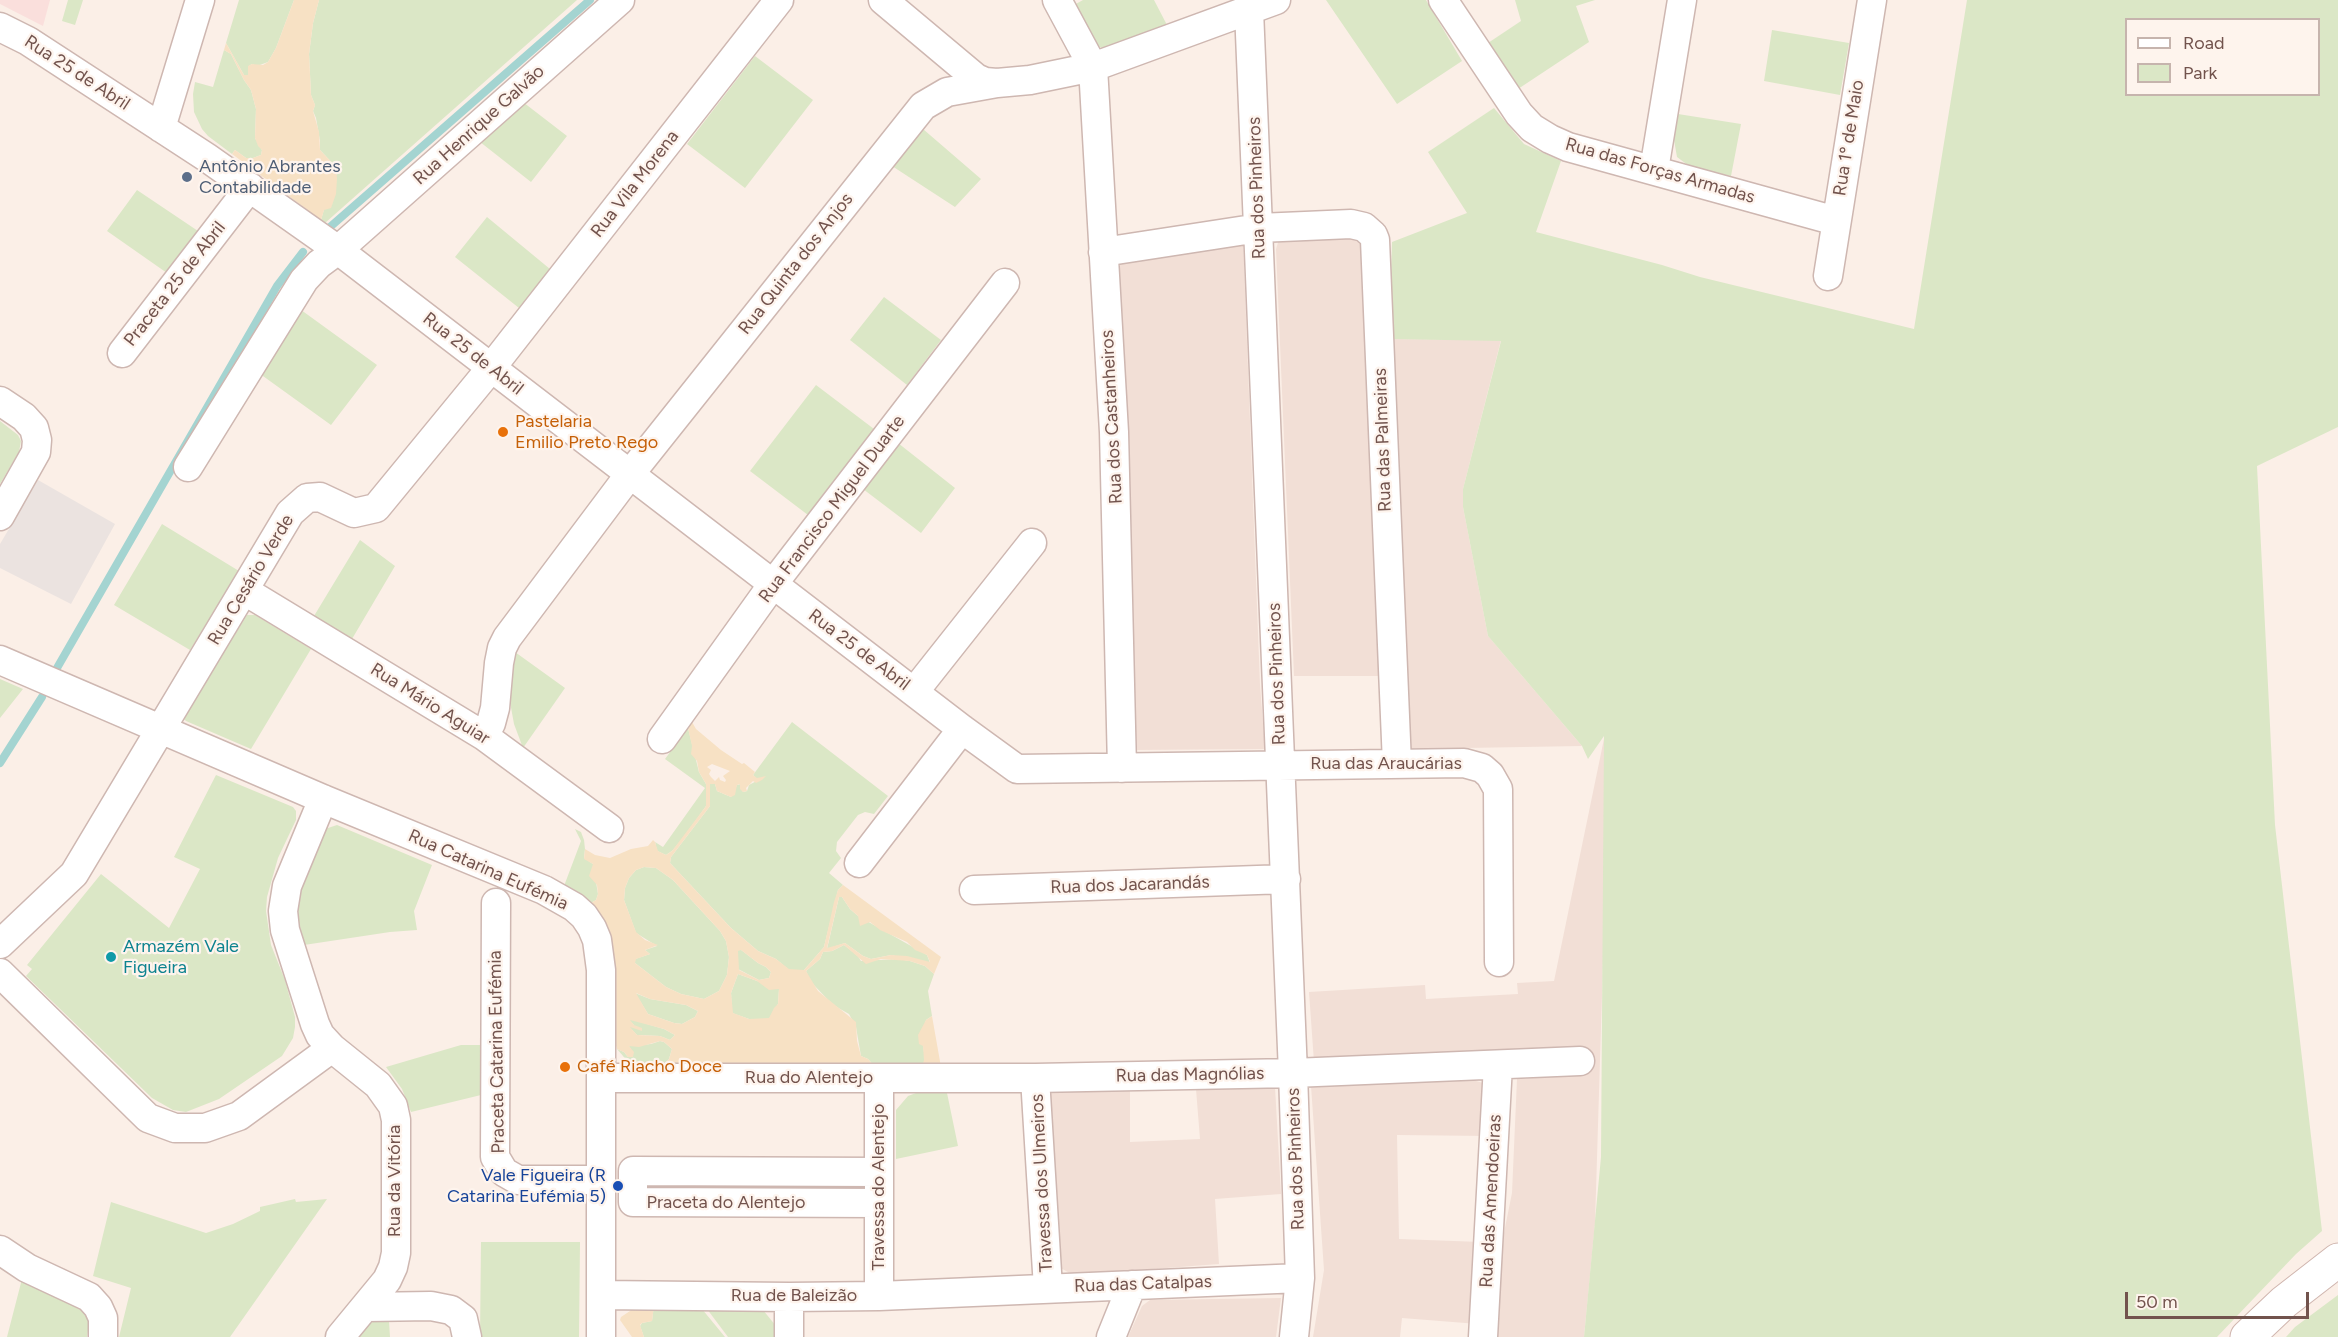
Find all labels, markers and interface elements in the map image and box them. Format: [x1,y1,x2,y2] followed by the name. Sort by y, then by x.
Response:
[2125,18,2320,96] legend
[20,31,134,115] street label: Rua 25 de Abril
[2183,32,2224,54] text: Road
[409,60,549,190] street label: Rua Henrique Galvão
[2183,62,2217,84] text: Park
[1829,78,1869,198] street label: Rua 1º de Maio
[1244,116,1270,260] street label: Rua dos Pinheiros
[586,126,684,242] street label: Rua Vila Morena
[1563,134,1757,208] street label: Rua das Forças Armadas
[199,156,341,198] place label: Antônio Abrantes Contabilidade
[180,170,194,184] marker: Antônio Abrantes Contabilidade
[734,189,858,339] street label: Rua Quinta dos Anjos
[120,217,230,351] street label: Praceta 25 de Abril
[418,308,528,400] street label: Rua 25 de Abril
[1097,329,1127,505] street label: Rua dos Castanheiros
[1370,368,1396,512] street label: Rua das Palmeiras
[515,411,658,454] place label: Pastelaria Emilio Preto Rego
[754,411,910,607] street label: Rua Francisco Miguel Duarte
[496,425,510,439] marker: Pastelaria Emilio Preto Rego
[204,511,298,649] street label: Rua Cesário Verde
[1264,602,1290,746] street label: Rua dos Pinheiros
[804,605,914,695] street label: Rua 25 de Abril
[366,659,494,749] street label: Rua Mário Aguiar
[1310,753,1462,775] street label: Rua das Araucárias
[405,825,571,915] street label: Rua Catarina Eufémia
[1050,871,1210,899] street label: Rua dos Jacarandás
[123,936,239,978] place label: Armazém Vale Figueira
[104,950,118,964] marker: Armazém Vale Figueira
[484,950,510,1154] street label: Praceta Catarina Eufémia
[577,1056,722,1078] place label: Café Riacho Doce
[558,1060,572,1074] marker: Café Riacho Doce
[1115,1063,1265,1087] street label: Rua das Magnólias
[745,1067,873,1089] street label: Rua do Alentejo
[1283,1087,1309,1231] street label: Rua dos Pinheiros
[1027,1093,1057,1273] street label: Travessa dos Ulmeiros
[868,1104,890,1270] street label: Travessa do Alentejo
[1476,1114,1506,1288] street label: Rua das Amendoeiras
[384,1125,406,1237] street label: Rua da Vitória
[447,1165,606,1208] place label: Vale Figueira (R Catarina Eufémia 5)
[611,1179,625,1193] marker: Vale Figueira (R Catarina Eufémia 5)
[647,1192,805,1214] street label: Praceta do Alentejo
[1074,1271,1212,1297] street label: Rua das Catalpas
[2128,1280,2312,1318] scale bar
[731,1285,857,1307] street label: Rua de Baleizão
[2136,1291,2178,1313] text: 50 m

